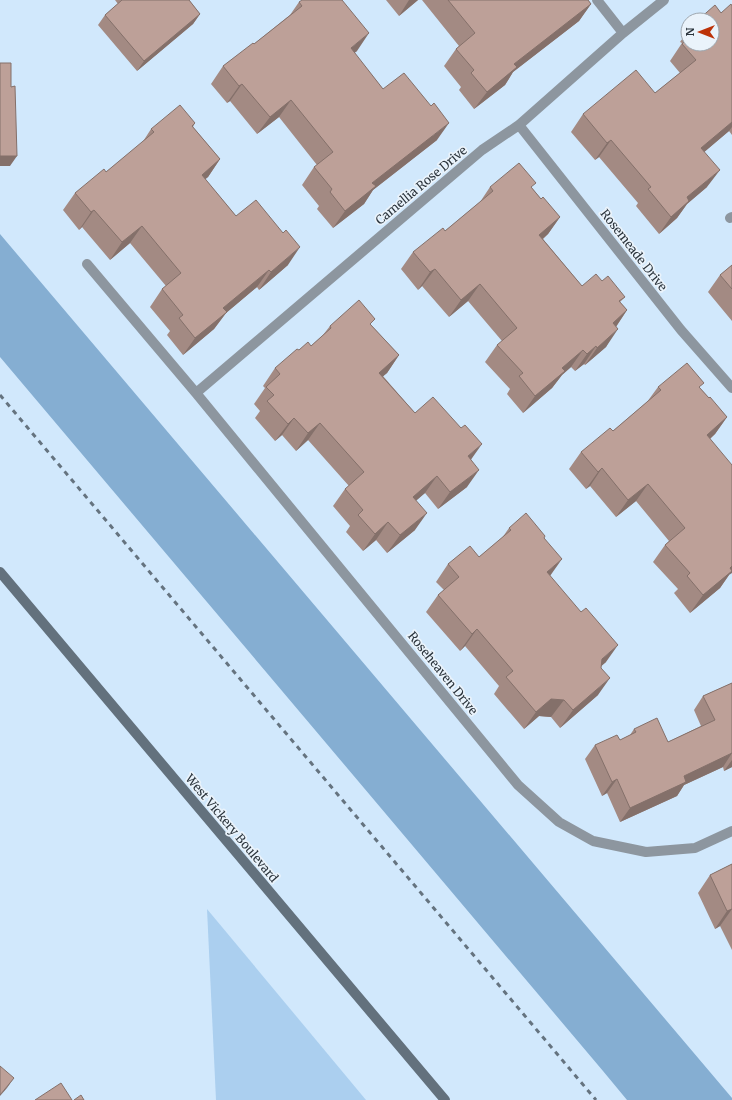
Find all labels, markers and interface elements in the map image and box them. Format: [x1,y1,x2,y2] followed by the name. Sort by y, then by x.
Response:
[680,12,720,52] north arrow
[683,27,697,36] text: N
[372,142,470,228] street label: Camellia Rose Drive
[597,206,671,294] street label: Rosemeade Drive
[405,628,481,718] street label: Roseheaven Drive
[182,770,282,885] street label: West Vickery Boulevard

